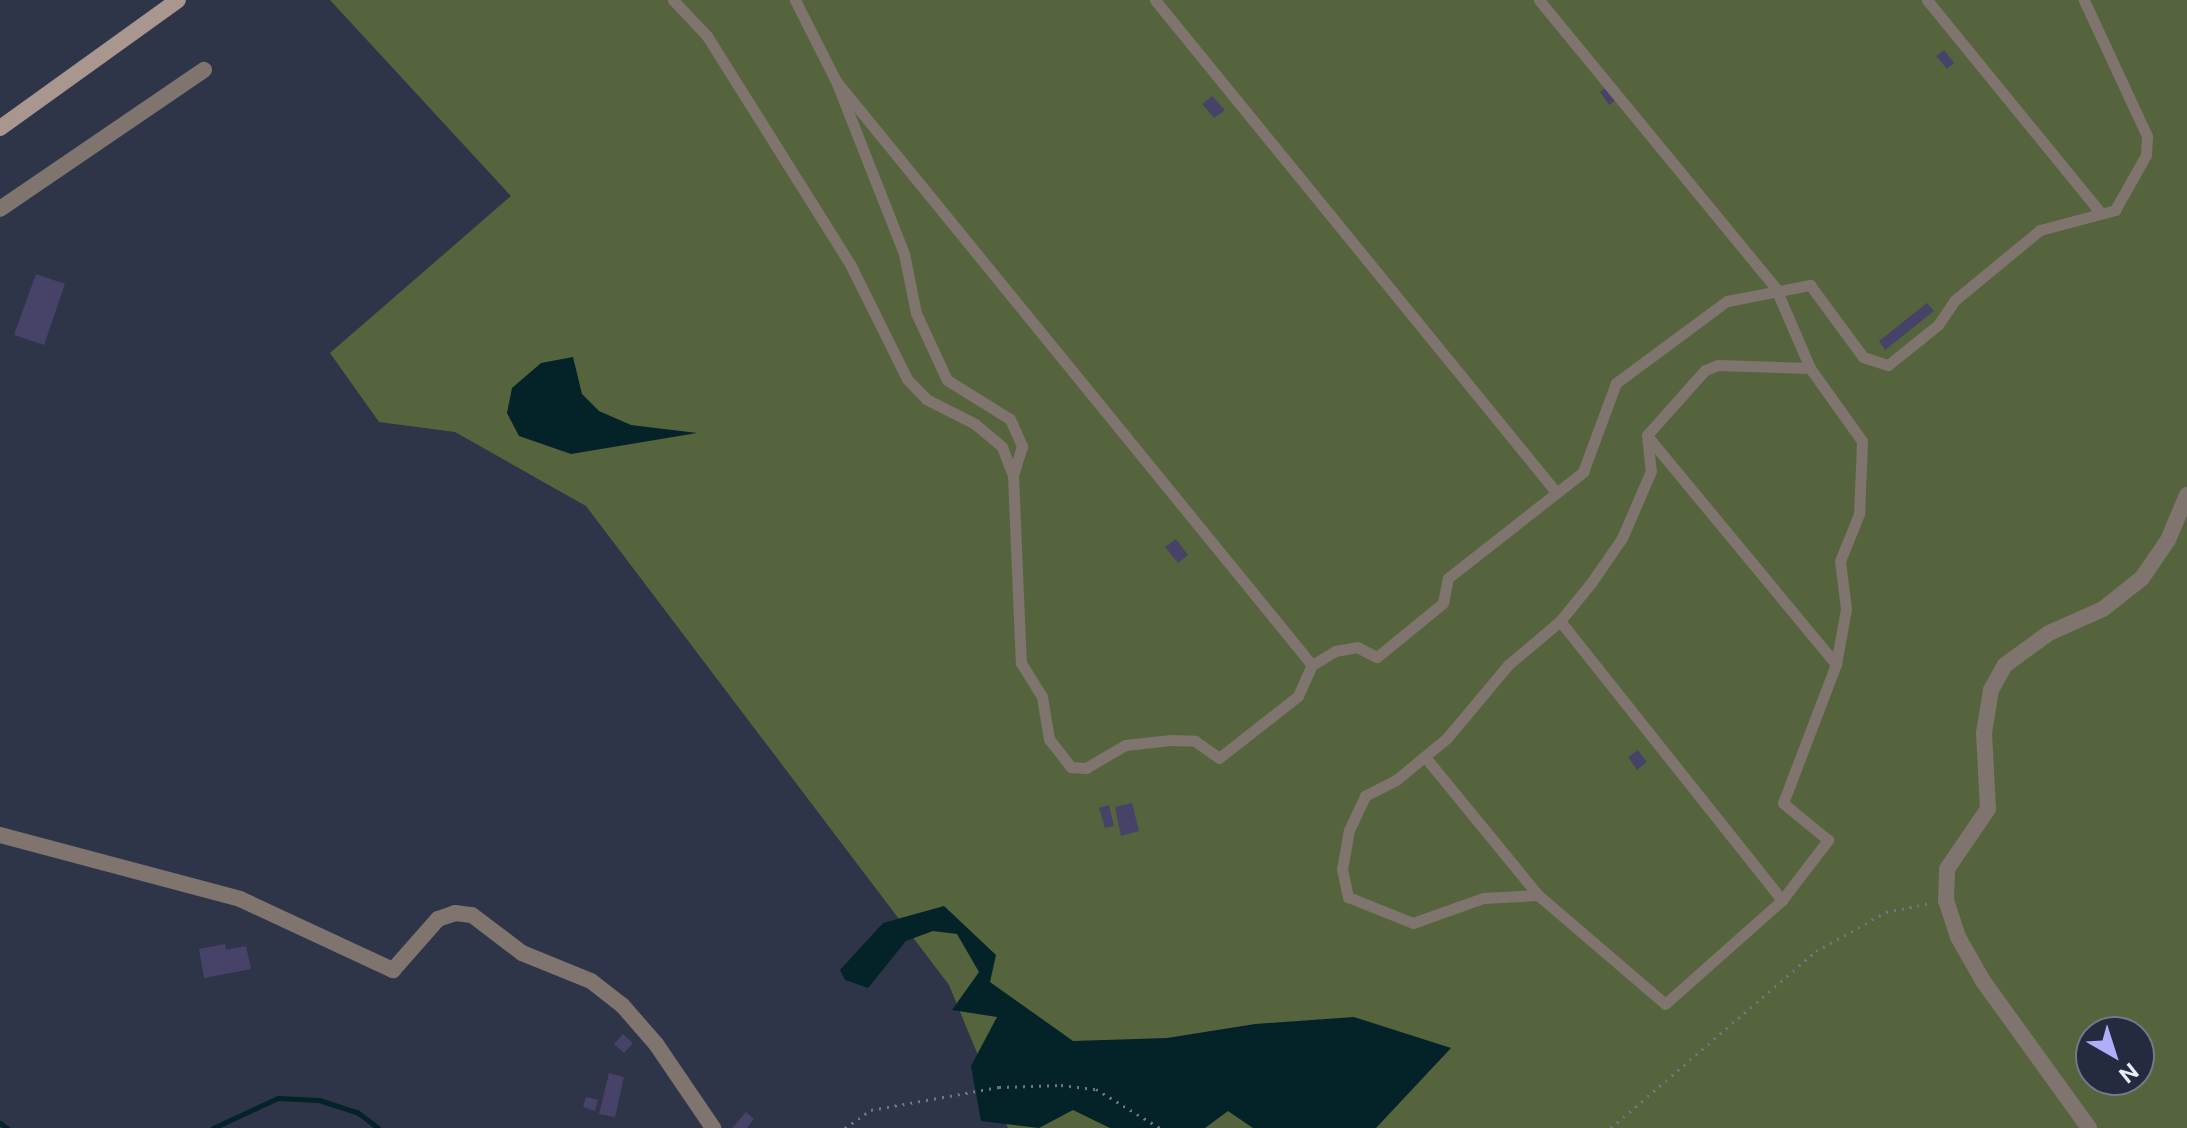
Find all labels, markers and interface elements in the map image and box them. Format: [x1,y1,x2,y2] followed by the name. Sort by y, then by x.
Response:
[2075,1016,2155,1096] north arrow
[2114,1058,2144,1089] text: N

